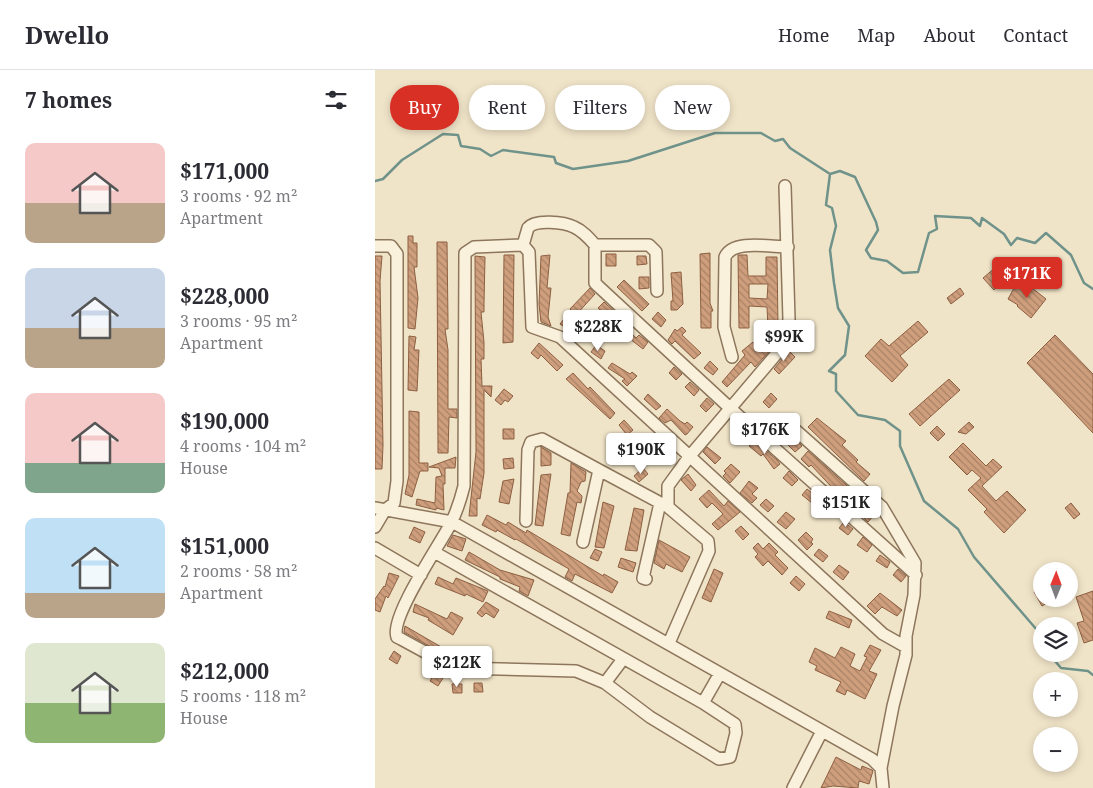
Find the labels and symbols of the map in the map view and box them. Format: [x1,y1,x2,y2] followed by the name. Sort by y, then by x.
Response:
[992,256,1062,299] pin: $171K
[563,310,633,352] pin: $228K
[754,320,814,362] pin: $99K
[730,412,800,455] pin: $176K
[606,432,676,475] pin: $190K
[811,486,881,528] pin: $151K
[1033,562,1077,608] north arrow
[422,646,492,688] pin: $212K

